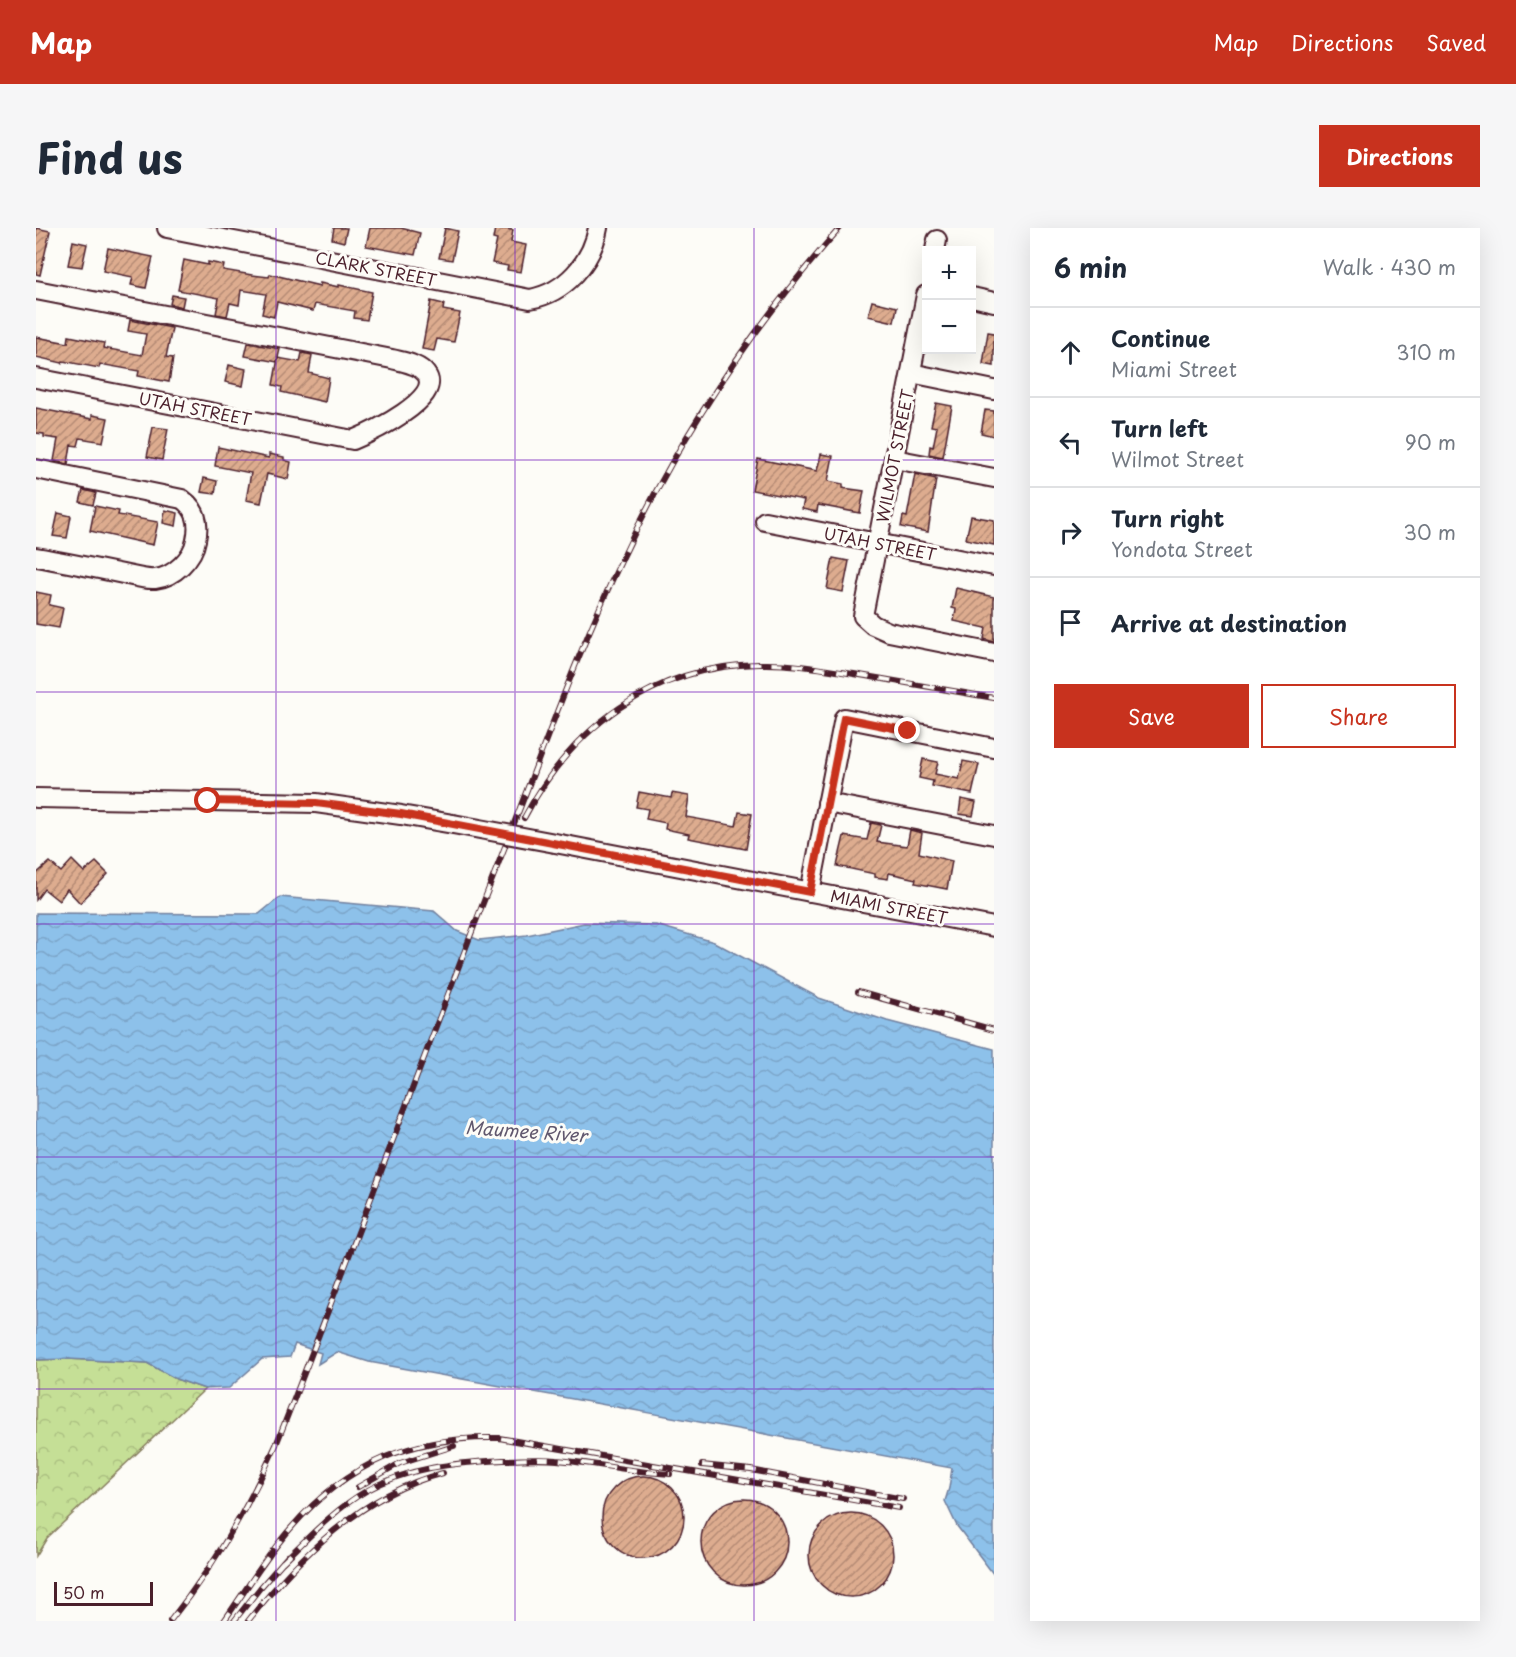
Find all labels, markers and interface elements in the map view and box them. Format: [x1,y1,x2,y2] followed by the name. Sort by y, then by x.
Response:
[30,21,92,64] text: Map
[1213,26,1258,58] text: Map
[1291,26,1393,58] text: Directions
[1426,26,1486,58] text: Saved
[36,125,183,188] text: Find us
[1319,125,1480,187] button: Directions
[313,244,439,292] street label: CLARK STREET
[922,246,976,354] map controls
[922,246,976,300] button: +
[1054,248,1127,287] text: 6 min
[1323,252,1456,282] text: Walk · 430 m
[922,300,976,354] button: −
[1111,321,1210,354] text: Continue
[1054,336,1087,369] icon: ahead
[1396,337,1456,367] text: 310 m
[1111,354,1237,384] text: Miami Street
[137,385,254,431] street label: UTAH STREET
[869,387,919,524] street label: WILMOT STREET
[1111,411,1208,444] text: Turn left
[1054,426,1087,459] icon: left
[1405,427,1456,457] text: 90 m
[1111,444,1244,474] text: Wilmot Street
[1111,501,1224,534] text: Turn right
[1054,516,1087,549] icon: right
[1403,517,1456,547] text: 30 m
[822,520,939,566] street label: UTAH STREET
[1111,534,1253,564] text: Yondota Street
[1054,606,1087,639] icon: arrive
[1111,606,1347,639] text: Arrive at destination
[1054,684,1249,748] button: Save
[1261,684,1456,748] button: Share
[894,717,920,743] route end
[194,787,220,813] route start
[828,883,950,929] street label: MIAMI STREET
[465,1113,590,1148] water label: Maumee River
[54,1579,153,1606] scale bar
[63,1580,104,1604] text: 50 m

